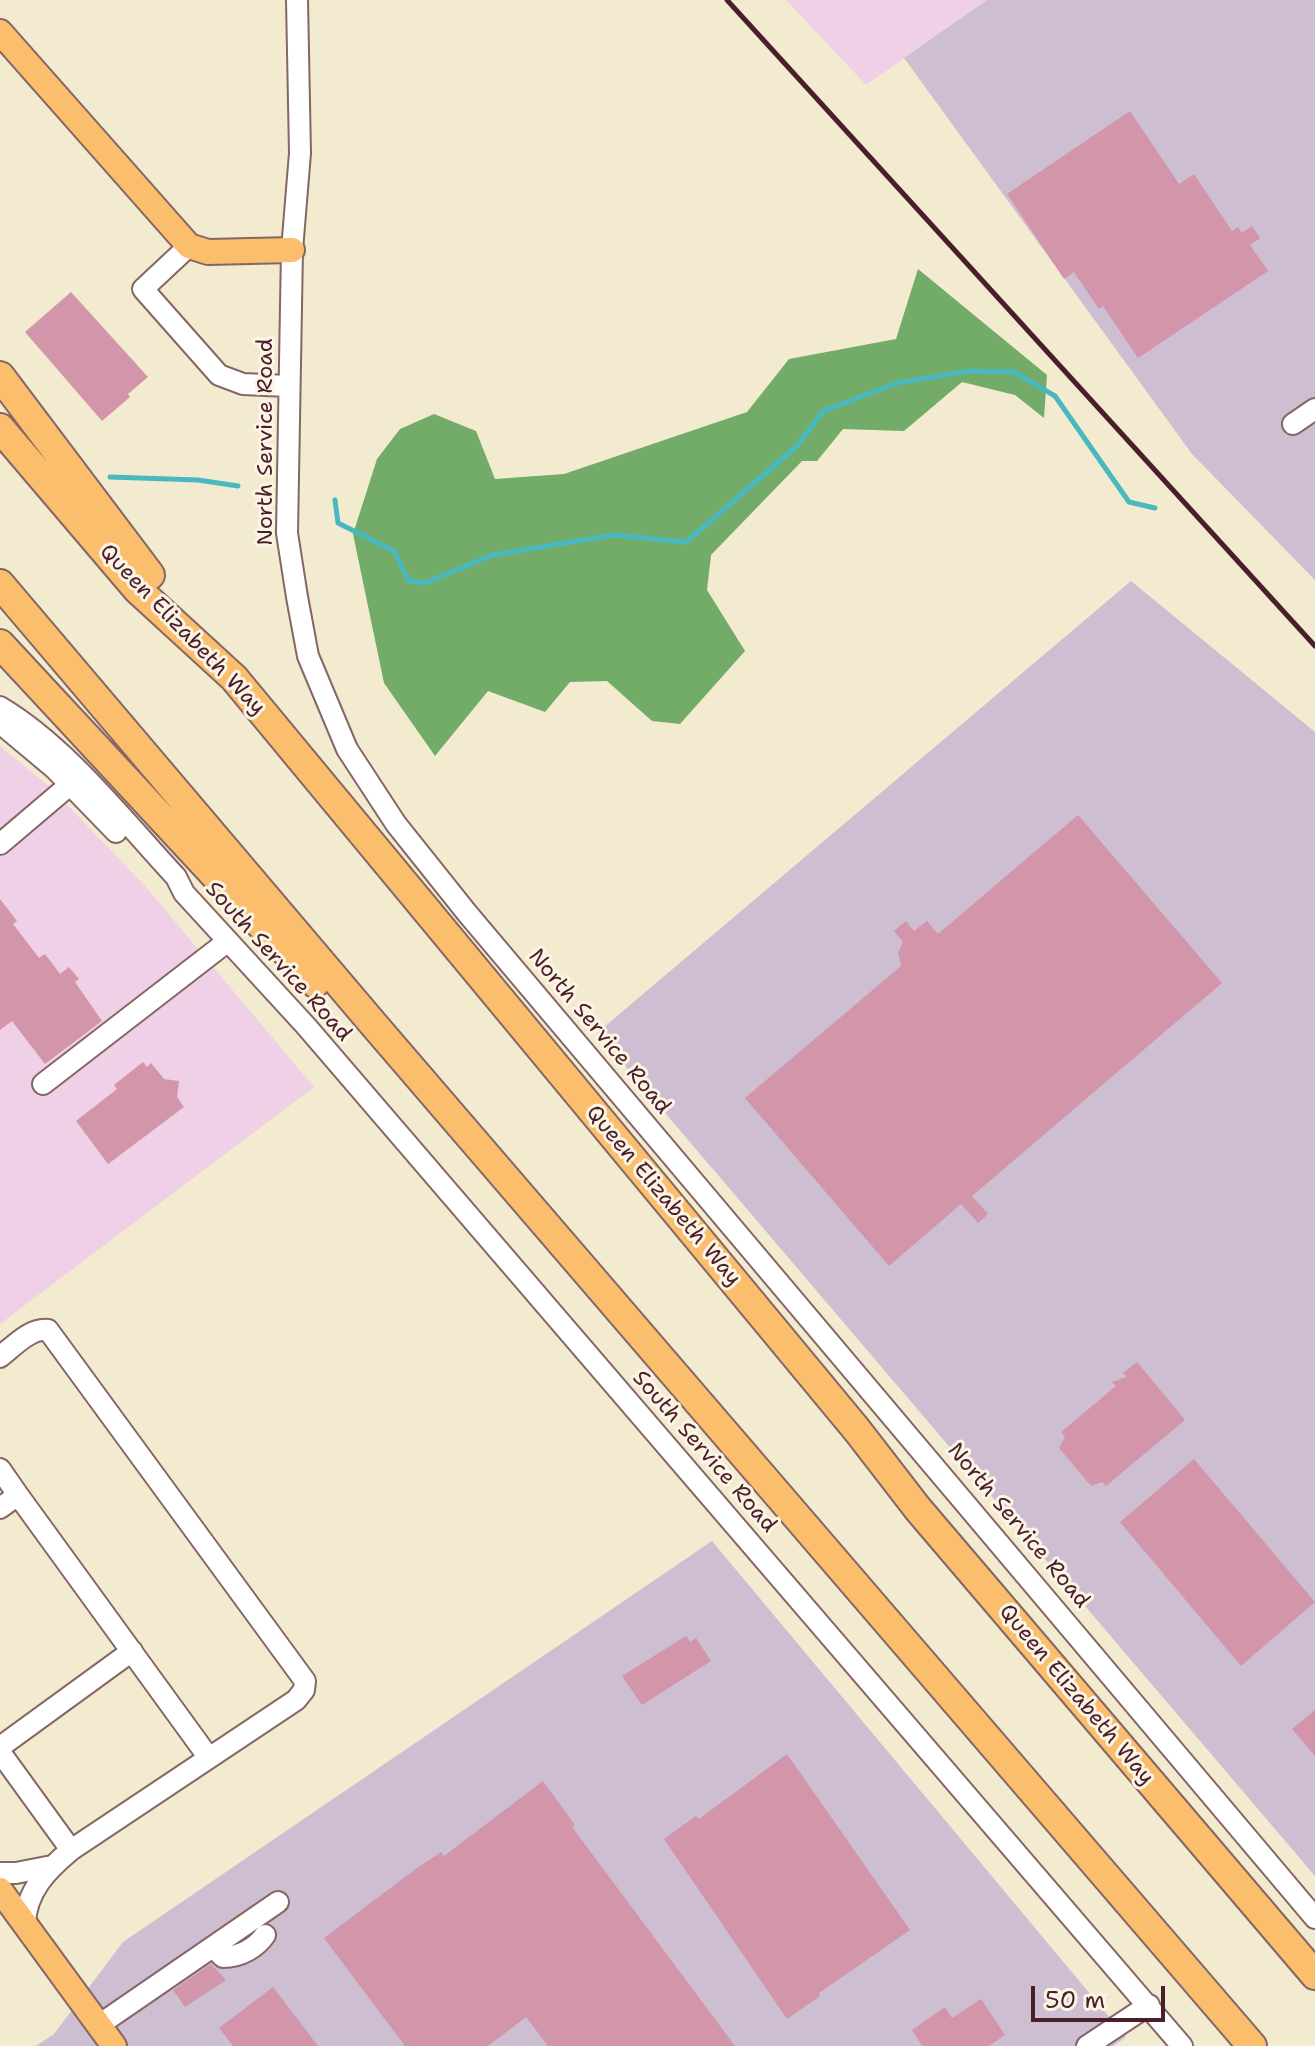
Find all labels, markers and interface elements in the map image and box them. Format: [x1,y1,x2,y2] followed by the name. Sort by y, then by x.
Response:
[253,338,279,546] street label: North Service Road
[93,539,271,721] street label: Queen Elizabeth Way
[199,877,357,1047] street label: South Service Road
[522,944,676,1120] street label: North Service Road
[580,1100,746,1292] street label: Queen Elizabeth Way
[626,1366,782,1538] street label: South Service Road
[941,1438,1095,1614] street label: North Service Road
[993,1599,1159,1791] street label: Queen Elizabeth Way
[1035,1970,1169,2020] scale bar
[1045,1984,1105,2016] text: 50 m

